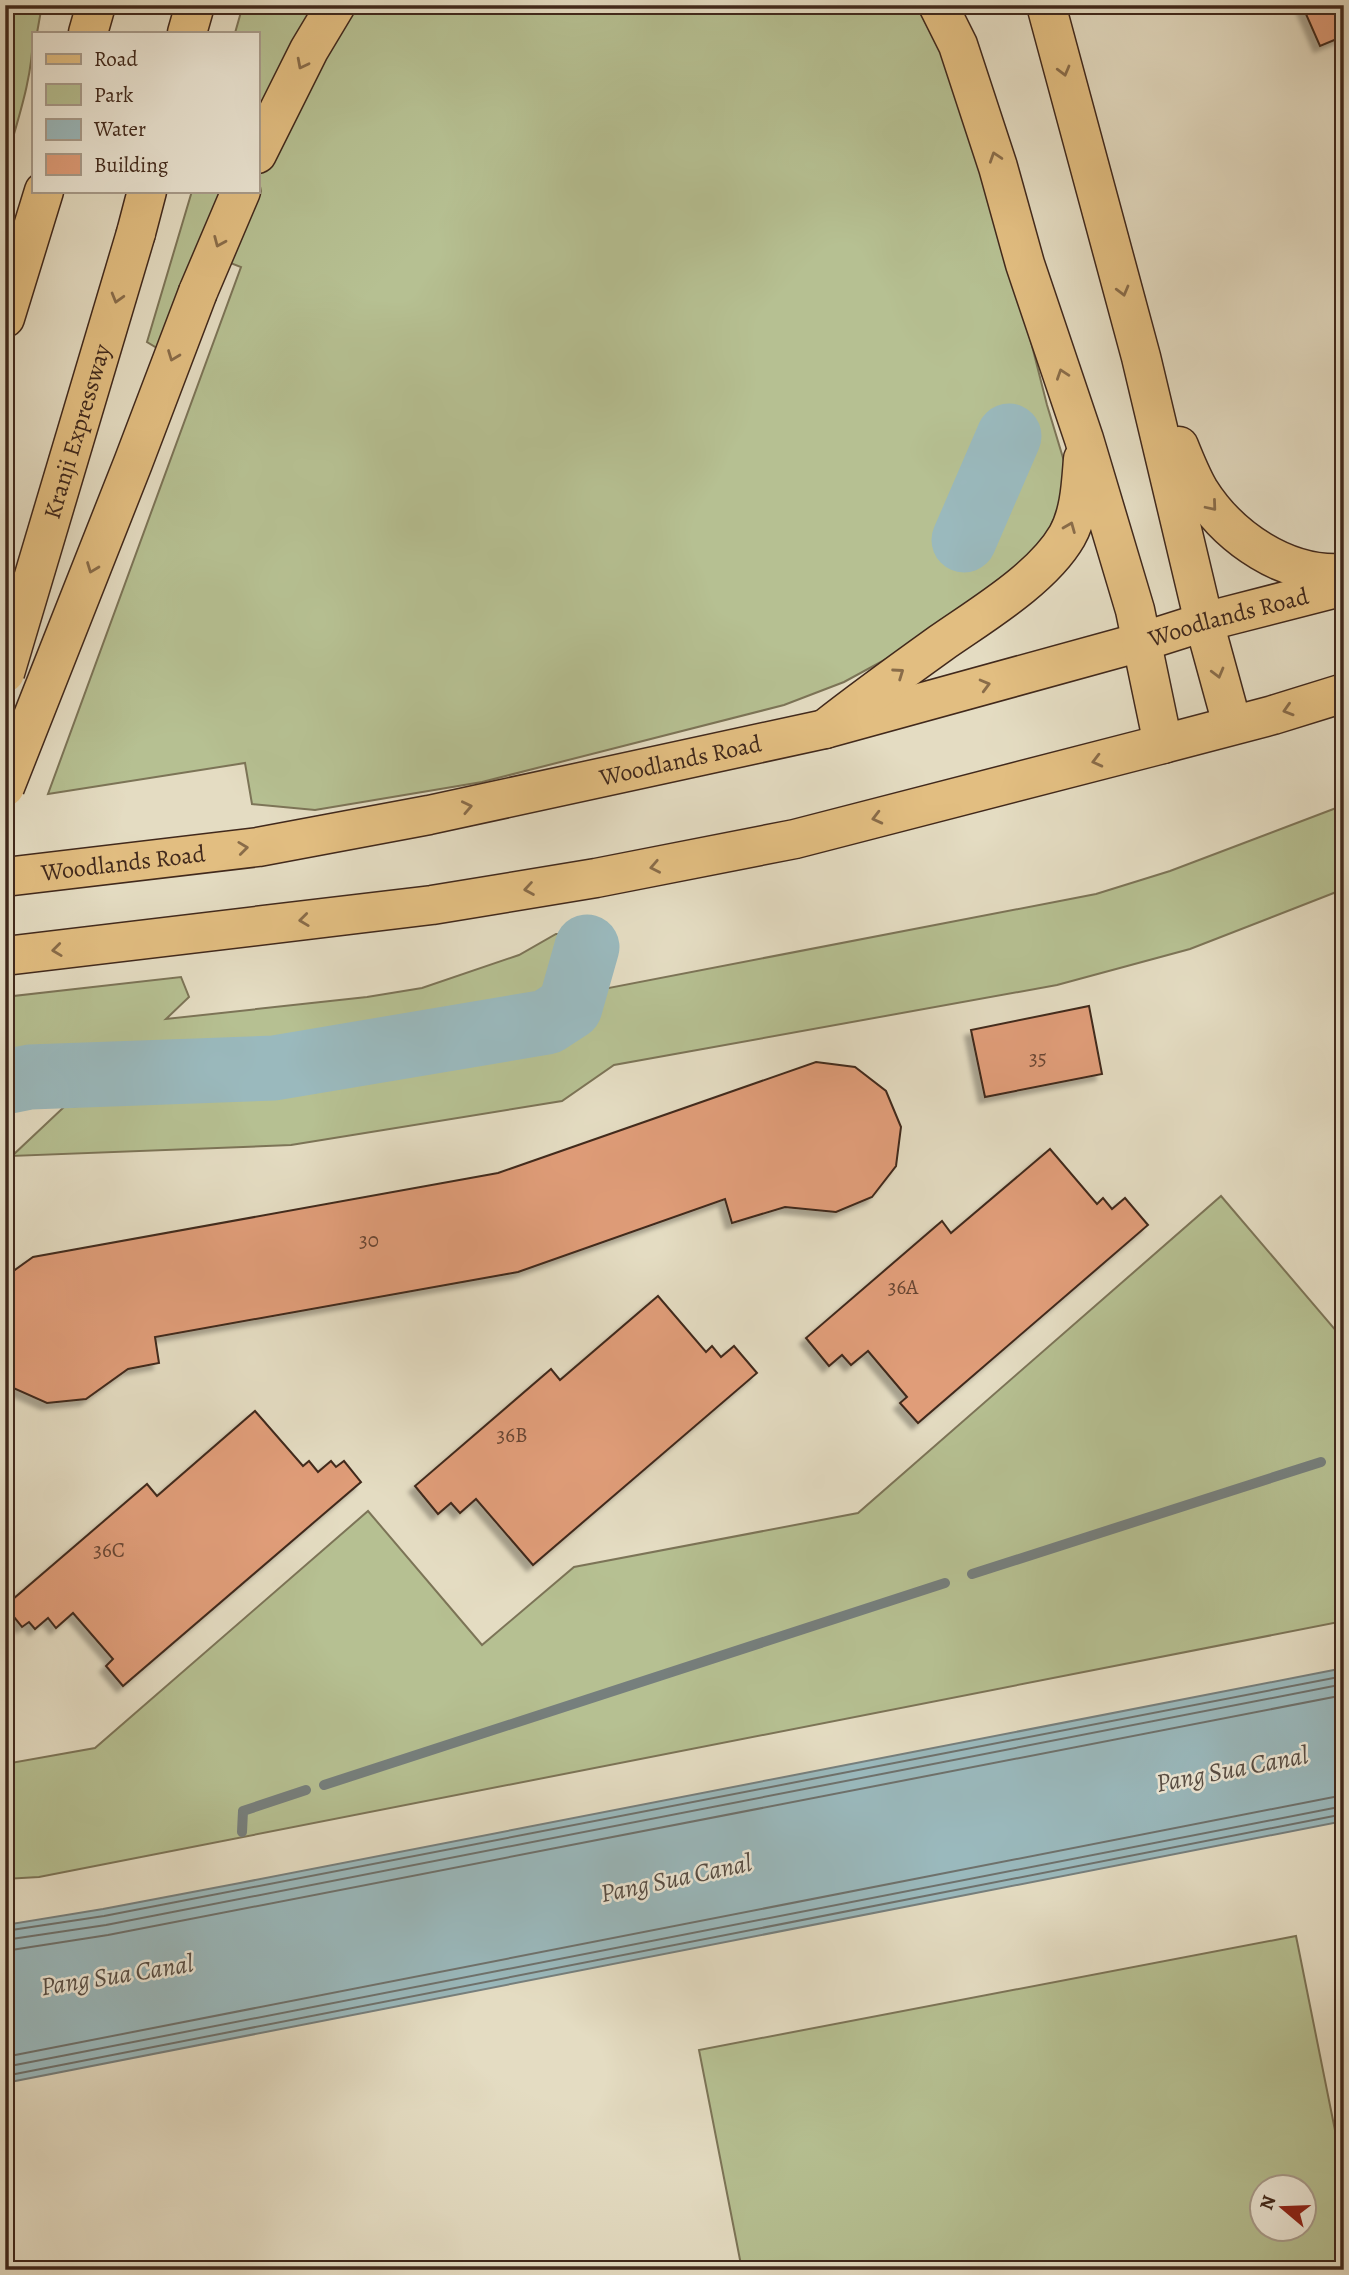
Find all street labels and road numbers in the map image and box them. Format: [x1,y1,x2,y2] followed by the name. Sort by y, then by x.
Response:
[36,340,118,523] street label: Kranji Expressway
[1143,580,1312,655] street label: Woodlands Road
[595,727,764,794] street label: Woodlands Road
[38,837,207,889] street label: Woodlands Road

